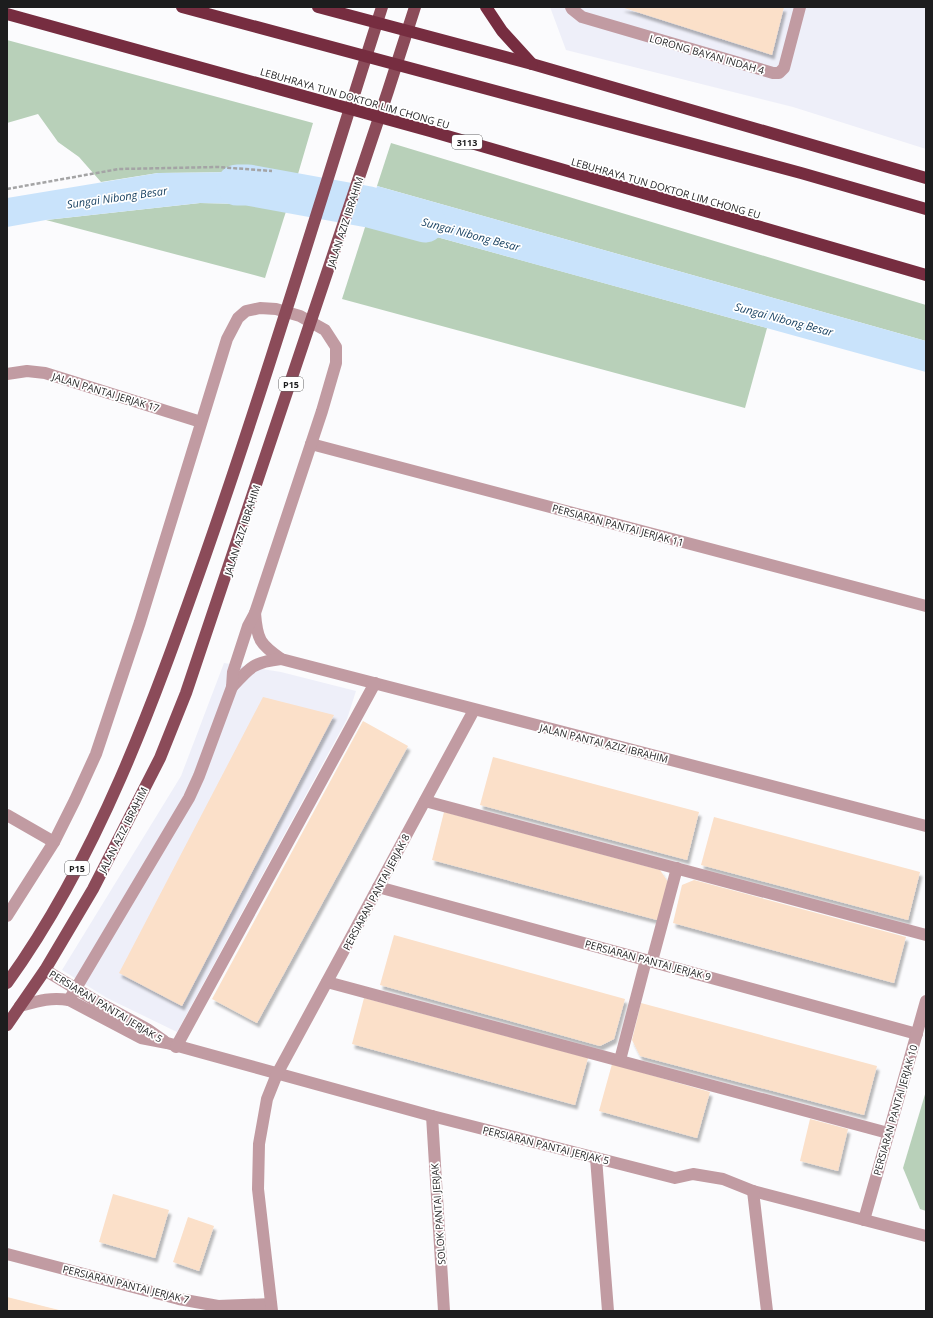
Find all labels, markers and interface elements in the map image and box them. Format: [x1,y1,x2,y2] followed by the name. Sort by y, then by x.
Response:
[648,31,766,77] street label: LORONG BAYAN INDAH 4
[259,64,451,132] street label: LEBUHRAYA TUN DOKTOR LIM CHONG EU
[452,135,482,149] road number: 3113
[570,154,762,222] street label: LEBUHRAYA TUN DOKTOR LIM CHONG EU
[323,175,366,270] street label: JALAN AZIZ IBRAHIM
[66,182,169,211] water label: Sungai Nibong Besar
[420,214,522,255] water label: Sungai Nibong Besar
[733,299,835,340] water label: Sungai Nibong Besar
[50,369,162,415] street label: JALAN PANTAI JERJAK 17
[279,377,303,391] road number: P15
[220,483,263,578] street label: JALAN AZIZ IBRAHIM
[551,501,685,549] street label: PERSIARAN PANTAI JERJAK 11
[537,720,670,766] street label: JALAN PANTAI AZIZ IBRAHIM
[95,785,151,876] street label: JALAN AZIZ IBRAHIM
[339,831,413,953] street label: PERSIARAN PANTAI JERJAK 8
[65,861,89,875] road number: P15
[583,936,713,984] street label: PERSIARAN PANTAI JERJAK 9
[47,967,166,1046] street label: PERSIARAN PANTAI JERJAK 5
[870,1043,920,1177] street label: PERSIARAN PANTAI JERJAK 10
[481,1122,611,1168] street label: PERSIARAN PANTAI JERJAK 5
[427,1162,449,1265] street label: SOLOK PANTAI JERJAK
[61,1261,191,1307] street label: PERSIARAN PANTAI JERJAK 7

